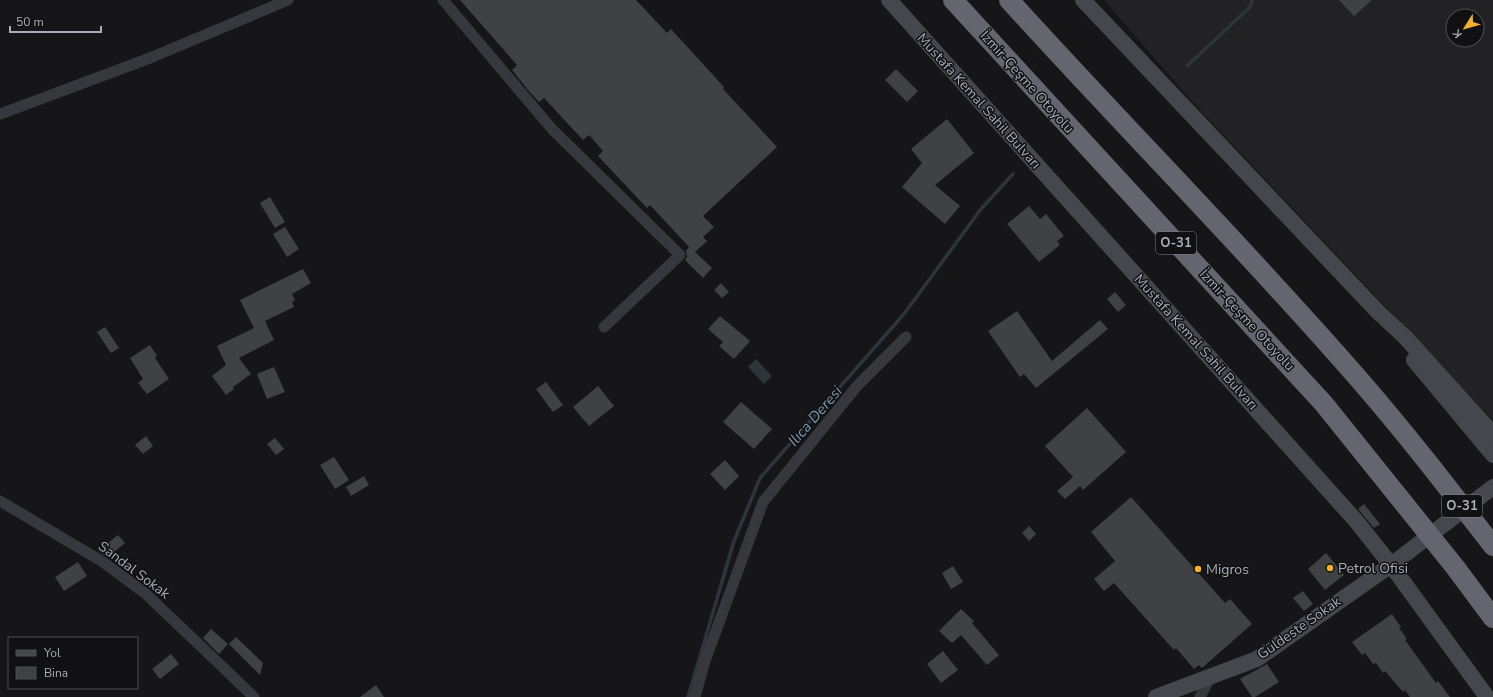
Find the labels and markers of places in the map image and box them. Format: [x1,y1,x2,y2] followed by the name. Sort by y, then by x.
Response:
[1338,559,1408,578] place label: Petrol Ofisi
[1206,560,1249,579] place label: Migros
[1325,563,1335,573] marker: Petrol Ofisi
[1193,564,1203,574] marker: Migros

